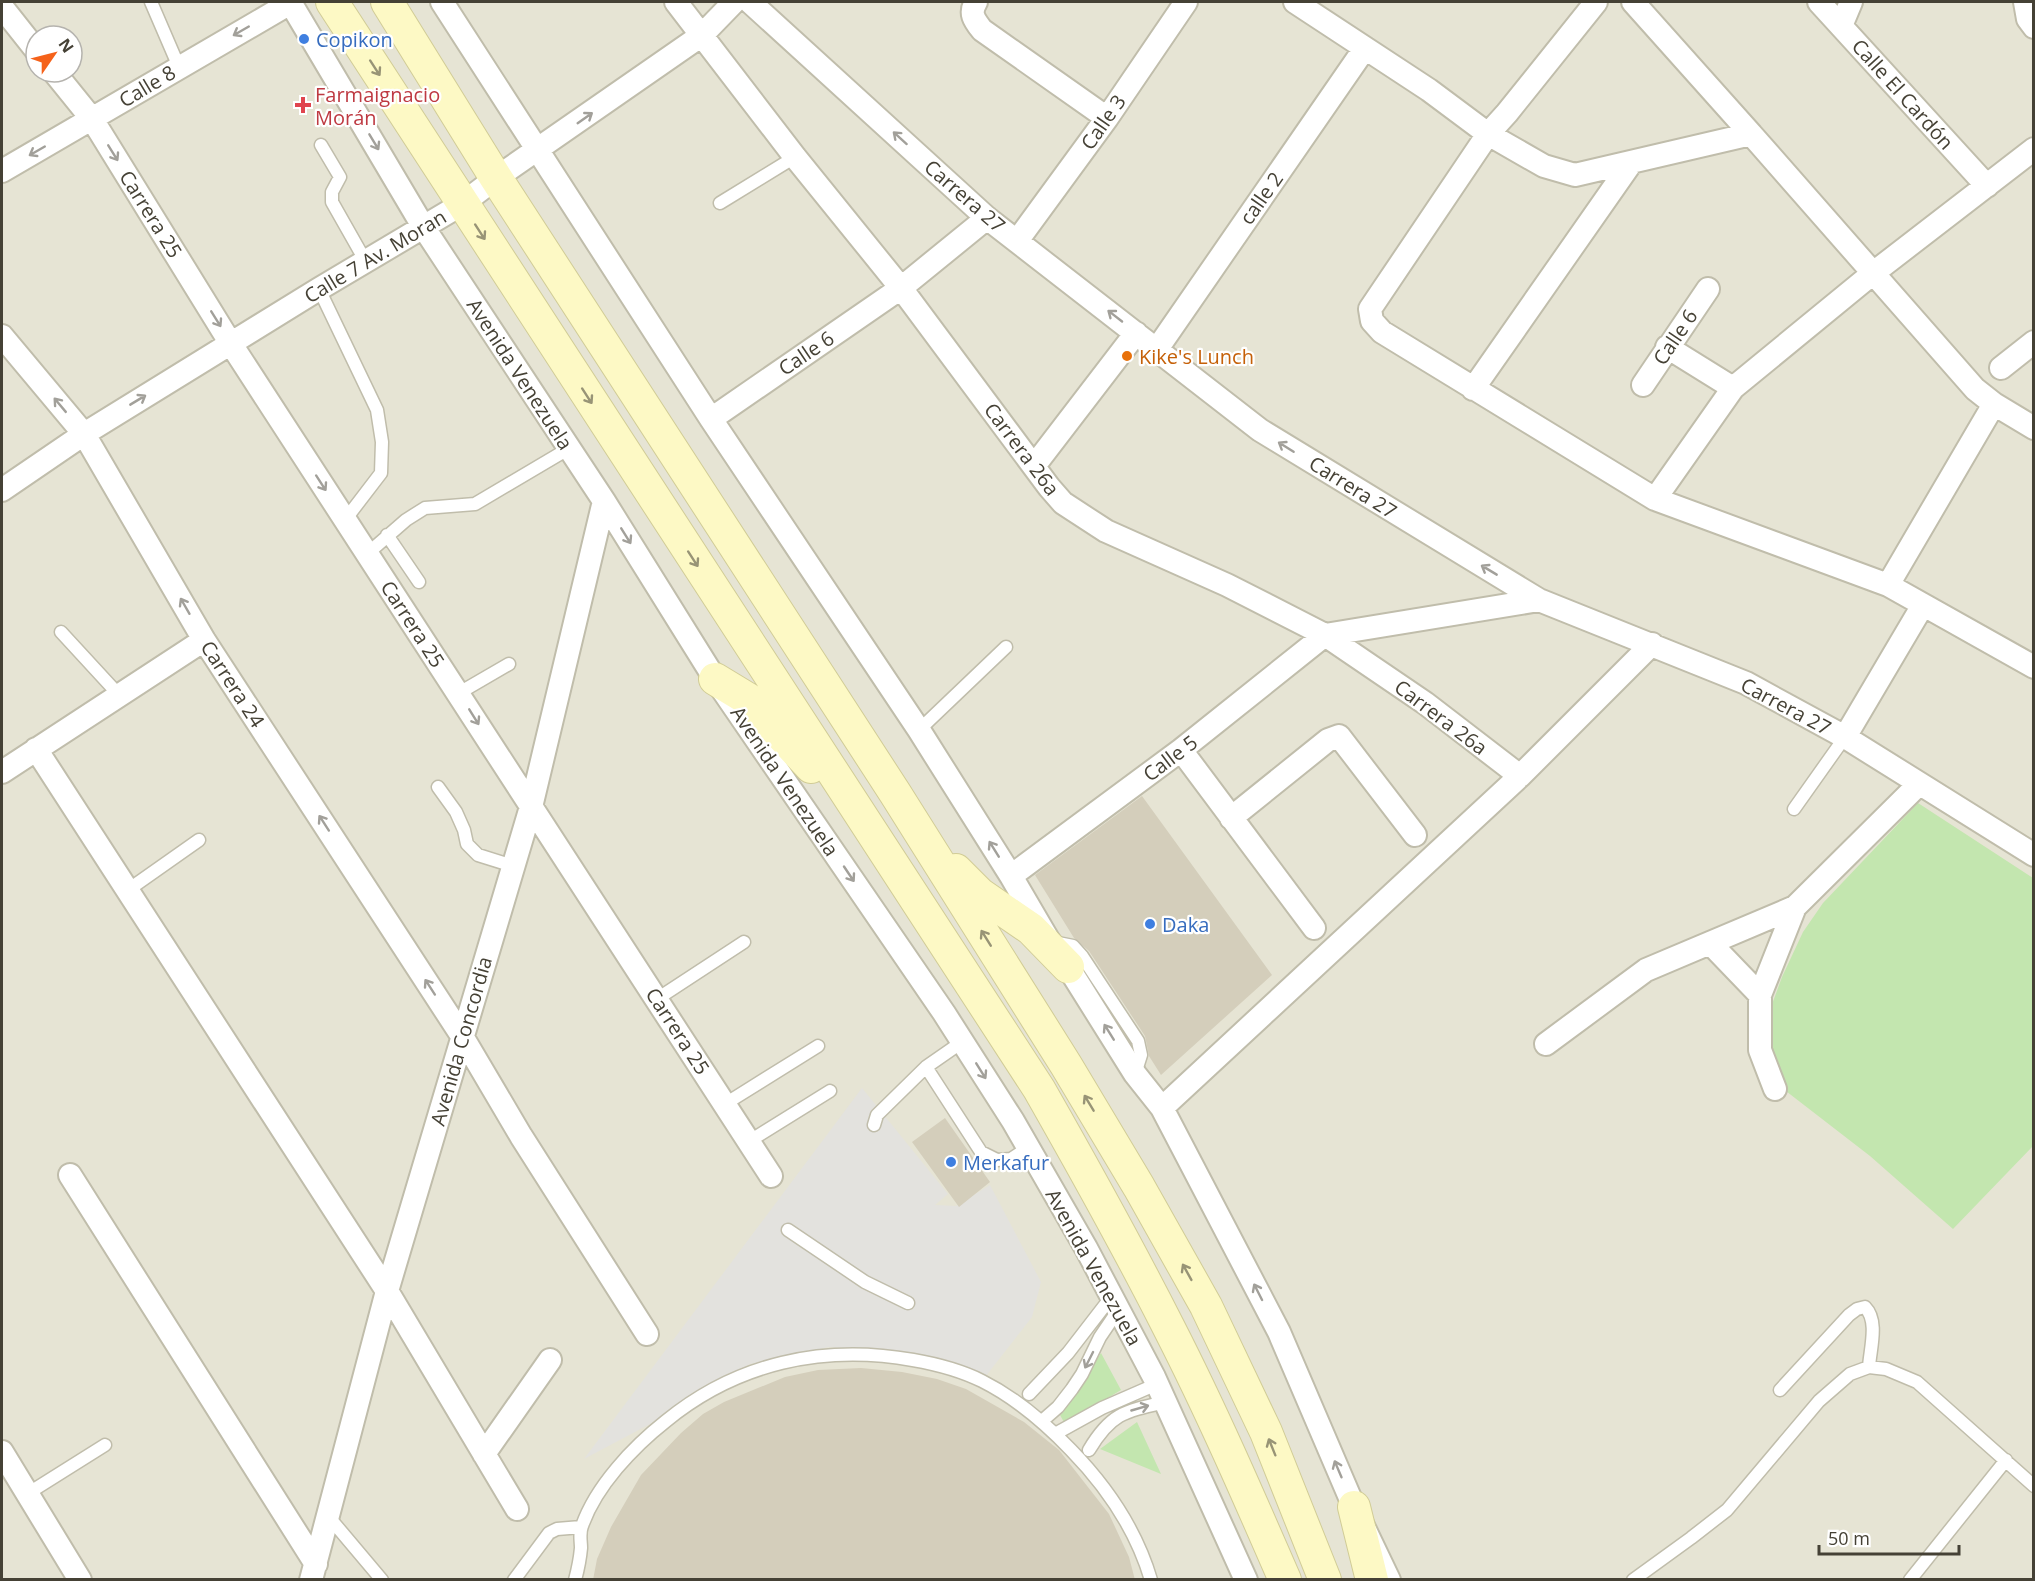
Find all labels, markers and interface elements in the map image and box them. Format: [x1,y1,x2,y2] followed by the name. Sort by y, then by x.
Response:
[24,24,84,84] north arrow
[233,25,250,37] one-way arrow
[316,26,393,53] place label: Copikon
[297,32,311,46] marker: Copikon
[1846,33,1960,155] street label: Calle El Cardón
[54,34,79,57] text: N
[114,59,180,113] street label: Calle 8
[368,60,381,77] one-way arrow
[315,81,440,131] place label: Farmaignacio Morán
[1074,89,1132,155] street label: Calle 3
[296,98,310,112] marker: Farmaignacio Morán
[576,112,592,124] one-way arrow
[893,131,908,145] one-way arrow
[368,133,380,150] one-way arrow
[108,144,120,161] one-way arrow
[29,145,46,157] one-way arrow
[919,153,1011,239] street label: Carrera 27
[113,165,189,263] street label: Carrera 25
[1233,166,1289,230] street label: calle 2
[299,203,451,309] street label: Calle 7 Av. Moran
[474,224,486,240] one-way arrow
[461,293,579,455] street label: Avenida Venezuela
[1647,304,1703,370] street label: Calle 6
[210,310,222,327] one-way arrow
[1107,310,1123,323] one-way arrow
[773,325,839,381] street label: Calle 6
[1139,343,1254,370] place label: Kike's Lunch
[1120,349,1134,363] marker: Kike's Lunch
[581,387,593,404] one-way arrow
[129,394,146,406] one-way arrow
[978,397,1066,501] street label: Carrera 26a
[53,398,67,413] one-way arrow
[1278,440,1295,453] one-way arrow
[1304,449,1402,525] street label: Carrera 27
[315,474,327,491] one-way arrow
[621,527,633,544] one-way arrow
[687,550,699,567] one-way arrow
[1481,563,1498,575] one-way arrow
[375,575,451,673] street label: Carrera 25
[178,598,190,615] one-way arrow
[195,635,271,733] street label: Carrera 24
[1736,671,1836,741] street label: Carrera 27
[1389,673,1493,761] street label: Carrera 26a
[725,701,845,861] street label: Avenida Venezuela
[467,708,480,725] one-way arrow
[1137,729,1203,787] street label: Calle 5
[317,815,330,832] one-way arrow
[988,842,1000,858] one-way arrow
[843,866,855,882] one-way arrow
[1162,911,1209,938] place label: Daka
[1143,917,1157,931] marker: Daka
[979,930,991,947] one-way arrow
[424,953,498,1129] street label: Avenida Concordia
[424,979,436,996] one-way arrow
[640,982,716,1080] street label: Carrera 25
[1103,1024,1115,1041] one-way arrow
[975,1062,987,1079] one-way arrow
[1083,1095,1095,1112] one-way arrow
[963,1149,1049,1176] place label: Merkafur
[944,1155,958,1169] marker: Merkafur
[1040,1184,1148,1350] street label: Avenida Venezuela
[1181,1264,1193,1281] one-way arrow
[1252,1283,1263,1301] one-way arrow
[1083,1350,1095,1368] one-way arrow
[1130,1402,1149,1413] one-way arrow
[1266,1439,1277,1457] one-way arrow
[1332,1461,1343,1479] one-way arrow
[1819,1518,1958,1556] scale bar
[1828,1526,1870,1550] text: 50 m

